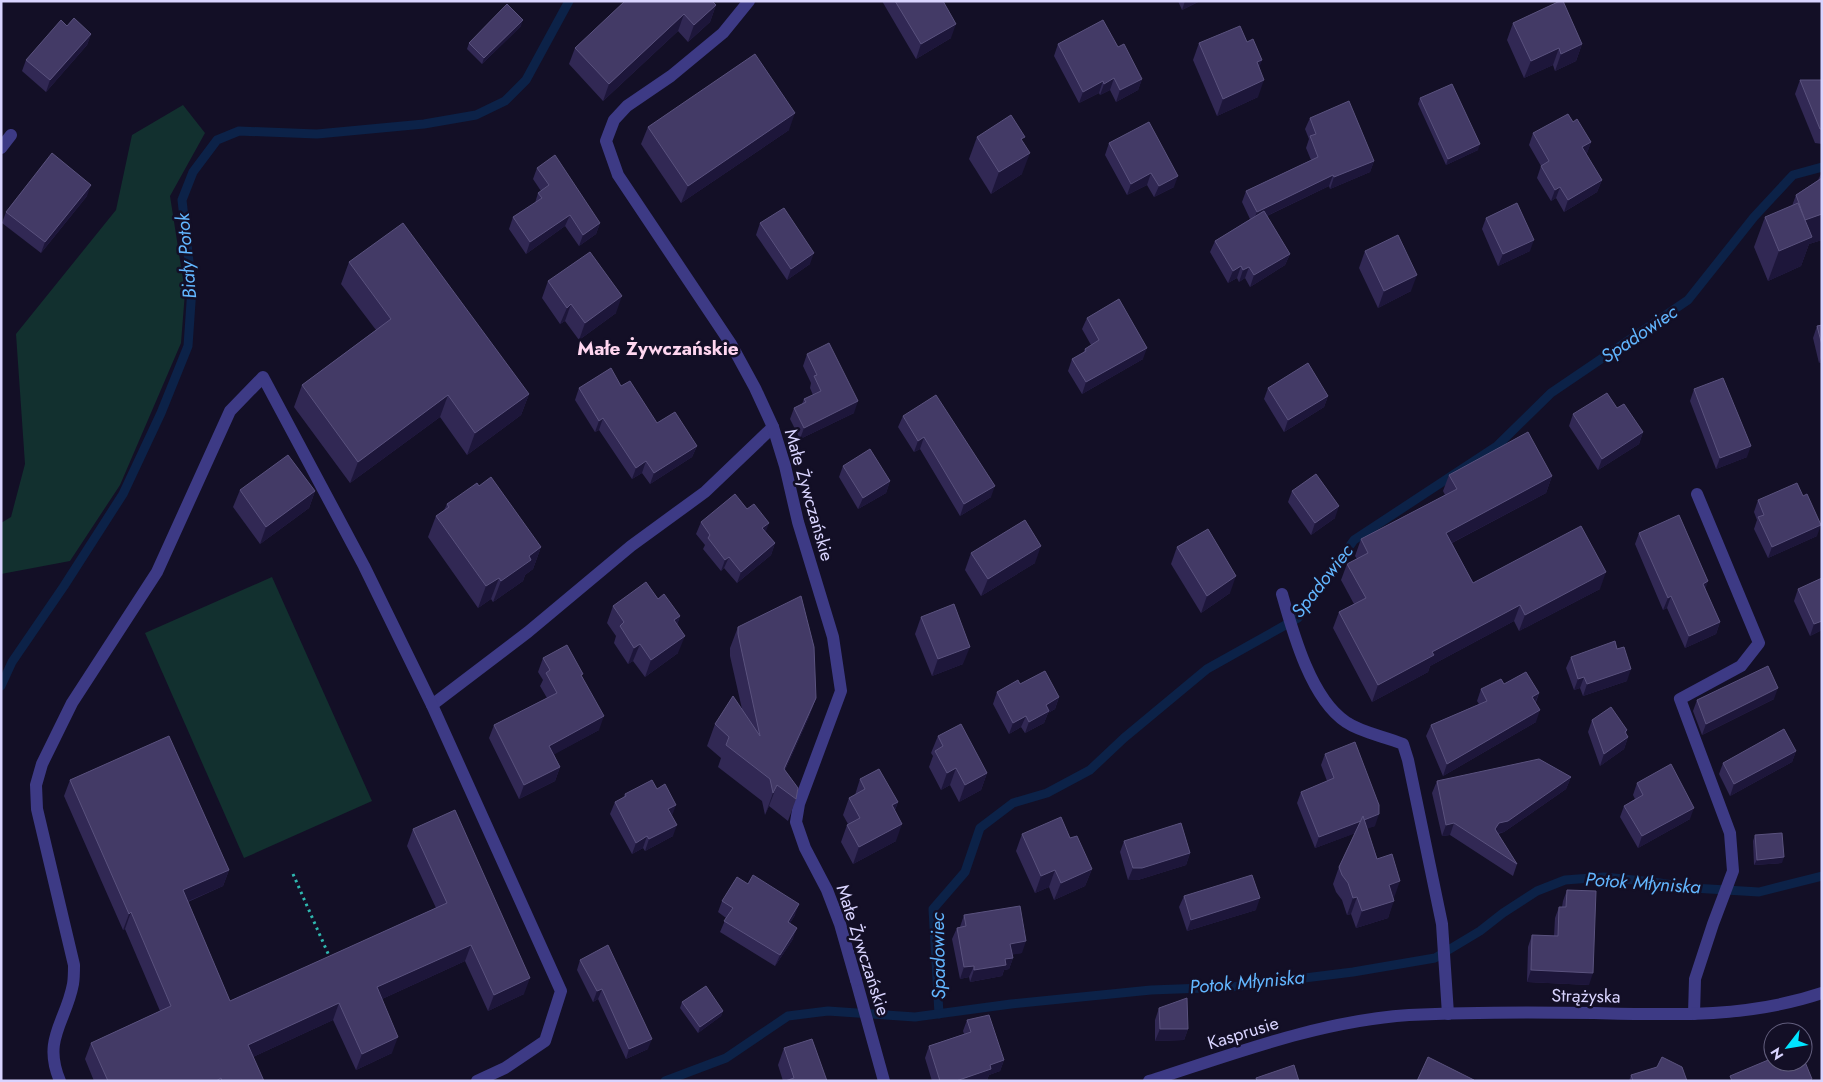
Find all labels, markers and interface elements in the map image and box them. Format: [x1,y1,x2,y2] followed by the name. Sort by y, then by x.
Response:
[169,211,203,300] water label: Biały Potok
[1595,298,1683,370] water label: Spadowiec
[577,335,739,362] district label: Małe Żywczańskie
[778,426,840,564] street label: Małe Żywczańskie
[1285,538,1360,624] water label: Spadowiec
[1584,865,1702,901] water label: Potok Młyniska
[830,881,896,1019] street label: Małe Żywczańskie
[924,912,952,1000] water label: Spadowiec
[1188,963,1306,1000] water label: Potok Młyniska
[1551,982,1621,1010] street label: Strążyska
[1204,1010,1282,1056] street label: Kasprusie
[1763,1022,1813,1072] north arrow
[1765,1044,1788,1064] text: N

